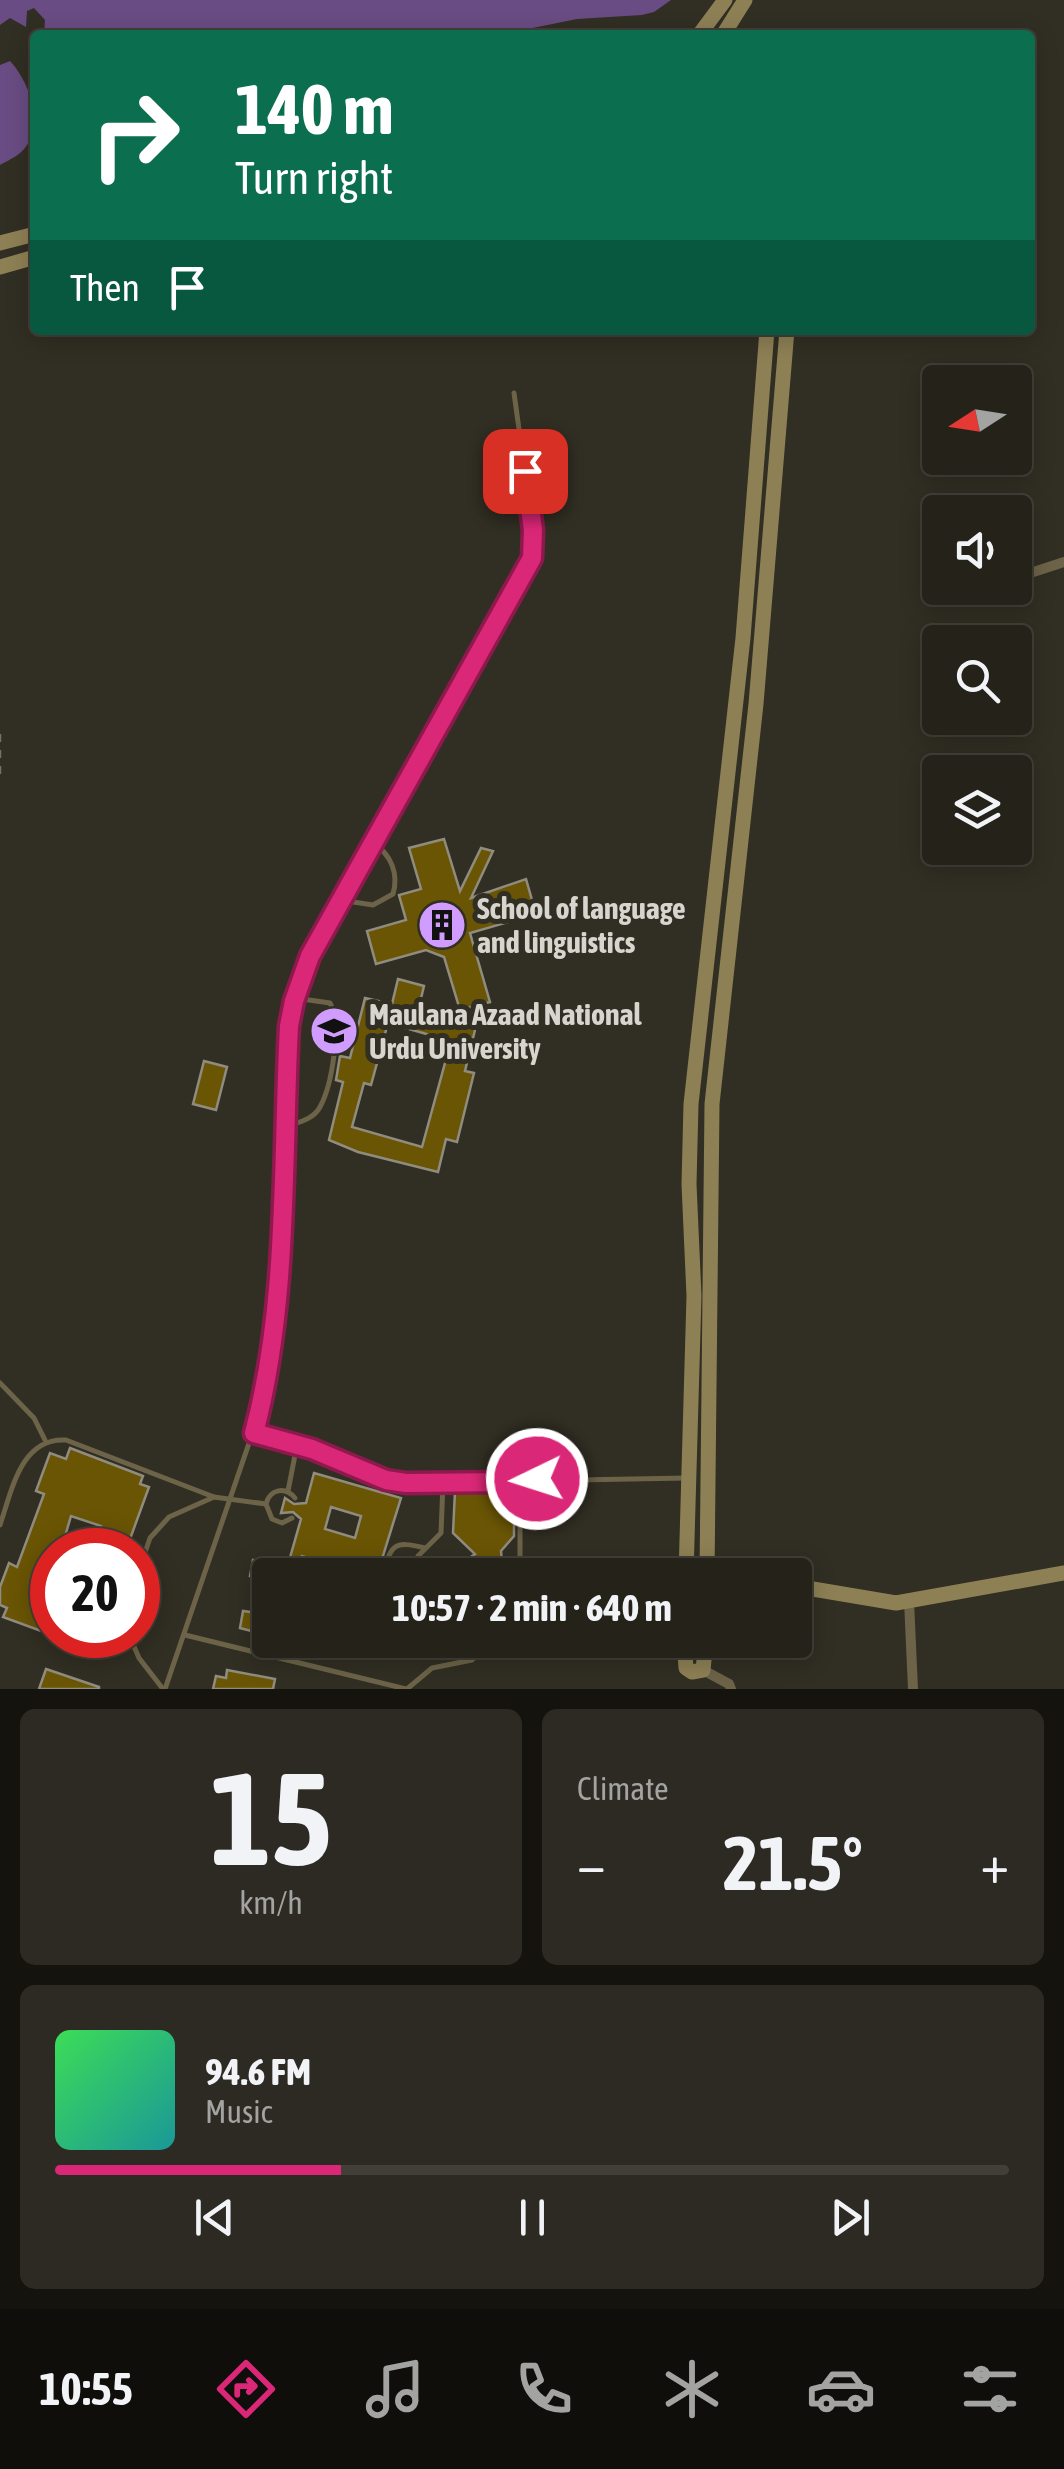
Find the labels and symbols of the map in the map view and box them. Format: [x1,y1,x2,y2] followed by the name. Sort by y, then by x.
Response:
[922,365,1032,475] north arrow
[483,429,568,514] pin
[477,891,686,959] place label: School of language and linguistics
[416,899,468,951] building icon: School of language and linguistics
[369,997,643,1065] place label: Maulana Azaad National Urdu University
[308,1005,360,1057] school or university icon: Maulana Azaad National Urdu University
[485,1427,589,1531] position arrow
[30,1528,160,1658] speed limit sign: 20

